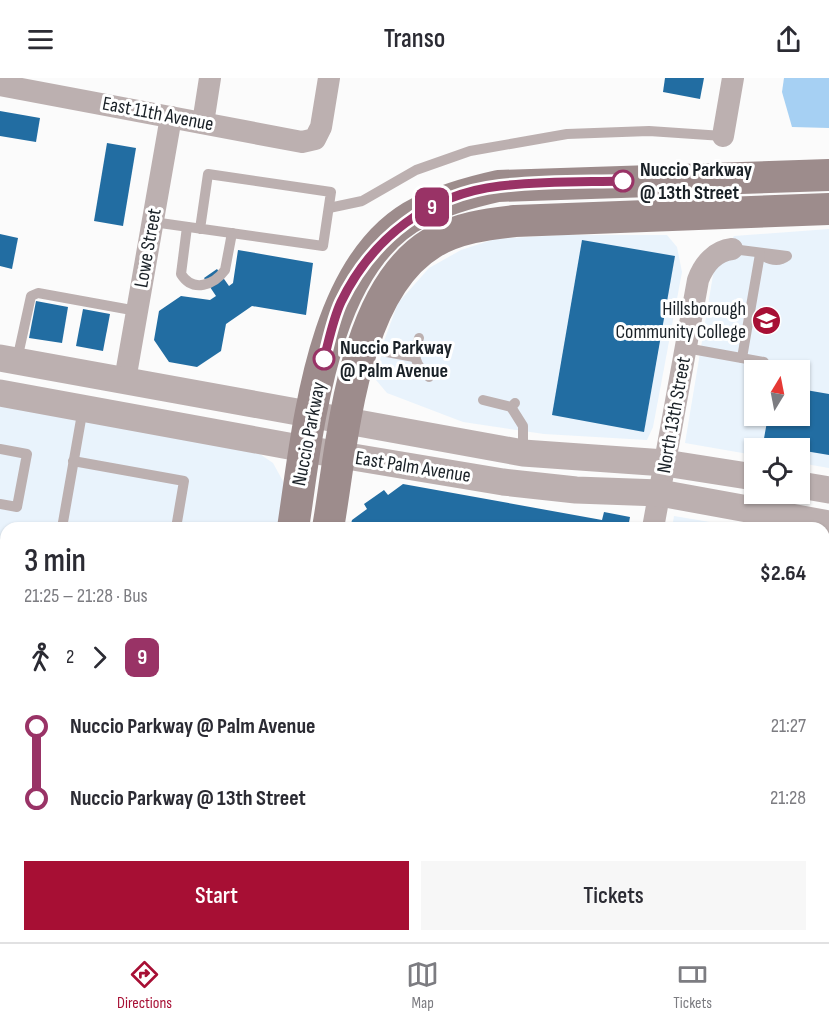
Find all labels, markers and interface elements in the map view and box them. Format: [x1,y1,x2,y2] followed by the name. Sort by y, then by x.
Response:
[24,23,57,56] icon: menu
[384,23,445,55] text: Transo
[772,23,805,56] icon: share
[100,91,216,137] street label: East 11th Avenue
[640,158,753,205] place label: Nuccio Parkway @ 13th Street
[612,170,634,192] marker: Nuccio Parkway @ 13th Street
[412,188,452,226] line badge: 9
[427,195,437,220] text: 9
[129,207,167,289] street label: Lowe Street
[616,297,746,344] place label: Hillsborough Community College
[751,304,783,336] school or university icon: Hillsborough Community College
[340,336,453,383] place label: Nuccio Parkway @ Palm Avenue
[313,348,335,370] marker: Nuccio Parkway @ Palm Avenue
[652,355,696,475] street label: North 13th Street
[744,360,810,426] north arrow
[744,360,810,504] map controls
[287,380,331,488] street label: Nuccio Parkway
[744,438,810,504] button: locate
[354,446,472,488] street label: East Palm Avenue
[24,541,86,581] text: 3 min
[760,560,806,587] text: $2.64
[24,584,148,608] text: 21:25 – 21:28 · Bus
[24,641,57,674] icon: walk
[83,641,116,674] icon: forward
[66,645,74,669] text: 2
[137,645,147,670] text: 9
[70,713,315,740] text: Nuccio Parkway @ Palm Avenue
[771,714,806,738] text: 21:27
[70,785,306,812] text: Nuccio Parkway @ 13th Street
[770,786,806,810] text: 21:28
[24,861,409,930] button: Start
[421,861,806,930] button: Tickets
[117,958,172,1013] tab: Directions
[406,958,439,1013] tab: Map
[673,958,712,1013] tab: Tickets

